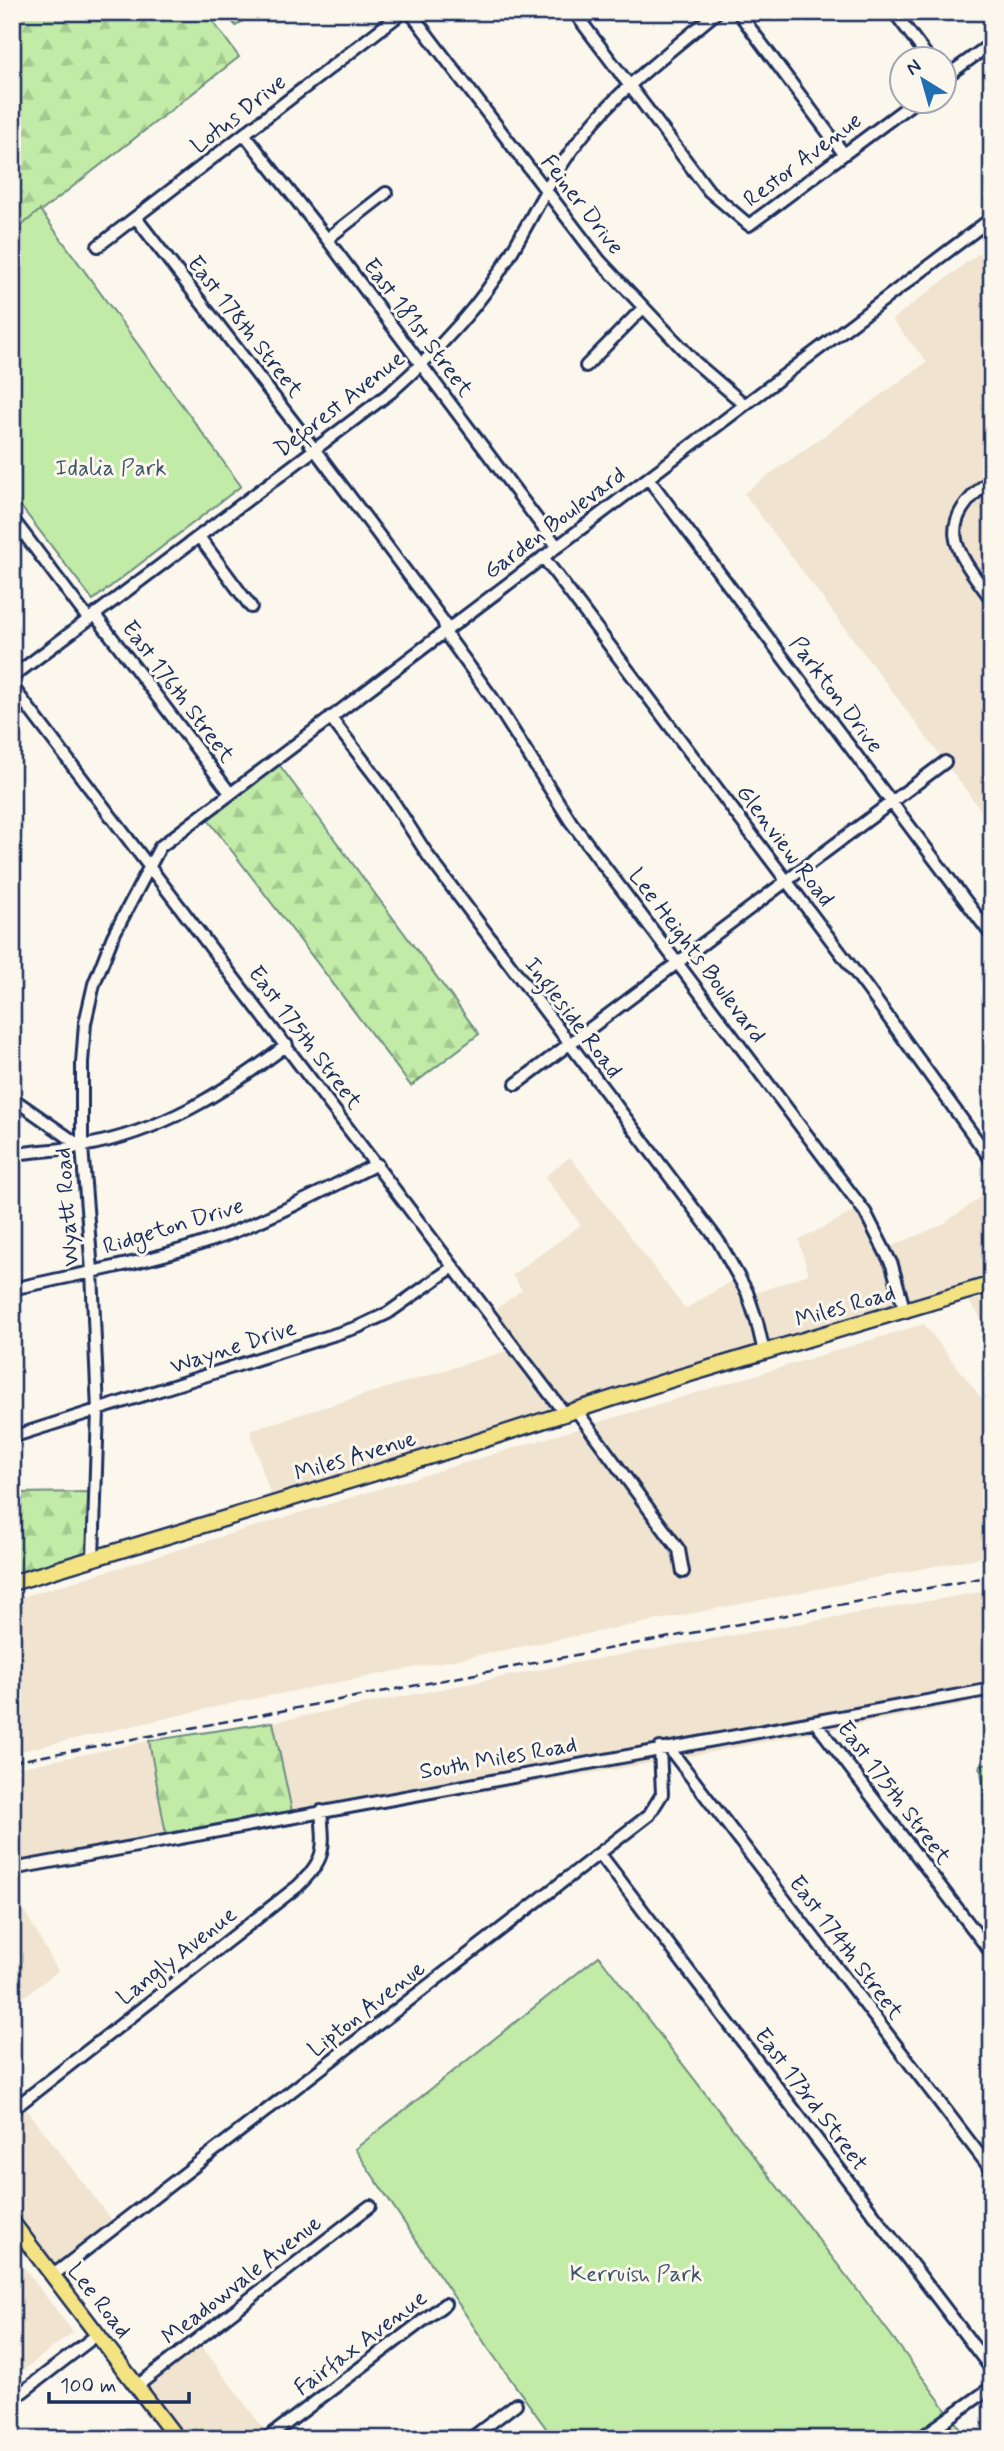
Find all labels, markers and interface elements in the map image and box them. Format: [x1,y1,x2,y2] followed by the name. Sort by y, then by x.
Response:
[888,46,958,116] north arrow
[901,54,926,81] text: N
[185,68,293,161] street label: Lotus Drive
[738,106,869,215] street label: Restor Avenue
[533,149,630,261] street label: Feiner Drive
[179,250,310,405] street label: East 178th Street
[355,253,480,404] street label: East 181st Street
[269,344,412,466] street label: Deforest Avenue
[55,454,167,484] park label: Idalia Park
[478,460,632,587] street label: Garden Boulevard
[114,615,241,770] street label: East 176th Street
[782,631,889,760] street label: Parkton Drive
[729,779,840,913] street label: Glenview Road
[621,863,772,1050] street label: Lee Heights Boulevard
[515,951,628,1086] street label: Ingleside Road
[240,960,369,1117] street label: East 175th Street
[49,1146,87,1267] street label: Wyatt Road
[100,1191,248,1264] street label: Ridgeton Drive
[792,1278,899,1336] street label: Miles Road
[167,1313,300,1382] street label: Wayne Drive
[291,1424,420,1490] street label: Miles Avenue
[829,1715,958,1872] street label: East 175th Street
[417,1730,579,1788] street label: South Miles Road
[781,1870,910,2027] street label: East 174th Street
[111,1900,245,2014] street label: Langly Avenue
[302,1954,432,2065] street label: Lipton Avenue
[747,2022,874,2178] street label: East 173rd Street
[156,2209,328,2352] street label: Meadowvale Avenue
[60,2257,137,2345] street label: Lee Road
[570,2260,702,2290] park label: Kerruish Park
[289,2284,434,2403] street label: Fairfax Avenue
[49,2360,189,2404] scale bar
[60,2372,116,2400] text: 100 m

